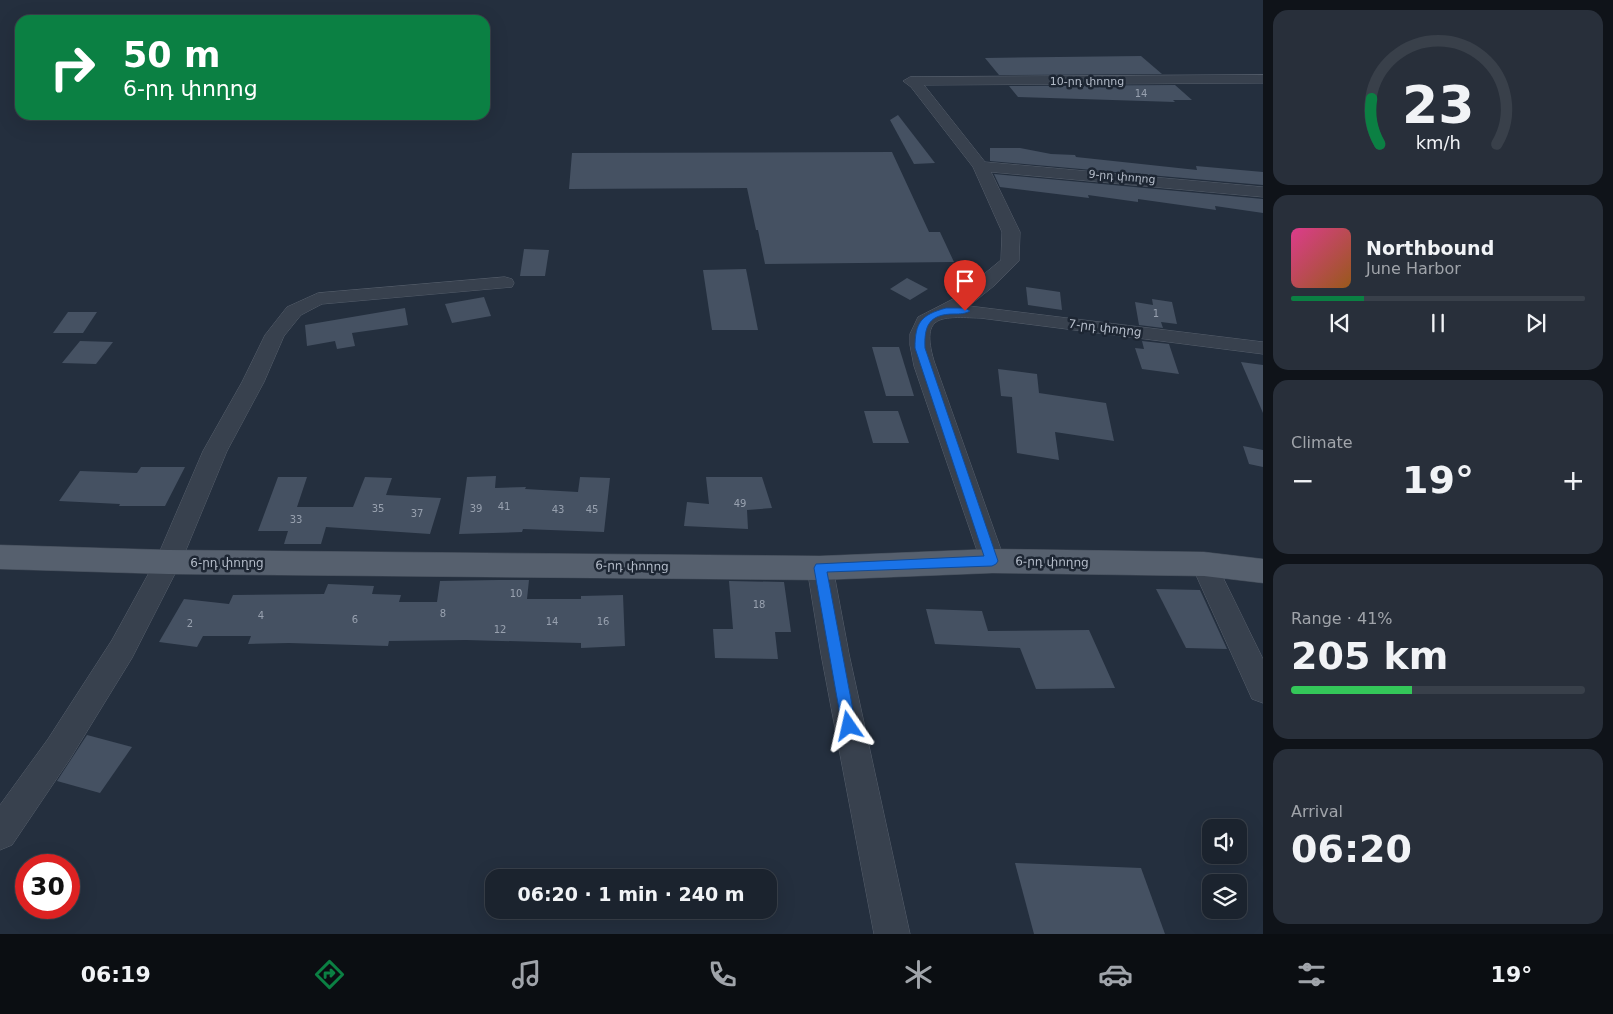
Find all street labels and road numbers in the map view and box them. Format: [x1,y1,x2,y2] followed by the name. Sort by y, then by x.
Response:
[1050,75,1124,88] street label: 10-րդ փողոց
[1088,168,1156,186] street label: 9-րդ փողոց
[1068,317,1142,339] street label: 7-րդ փողոց
[1015,554,1089,570] street label: 6-րդ փողոց
[190,556,264,570] street label: 6-րդ փողոց
[595,558,669,574] street label: 6-րդ փողոց

